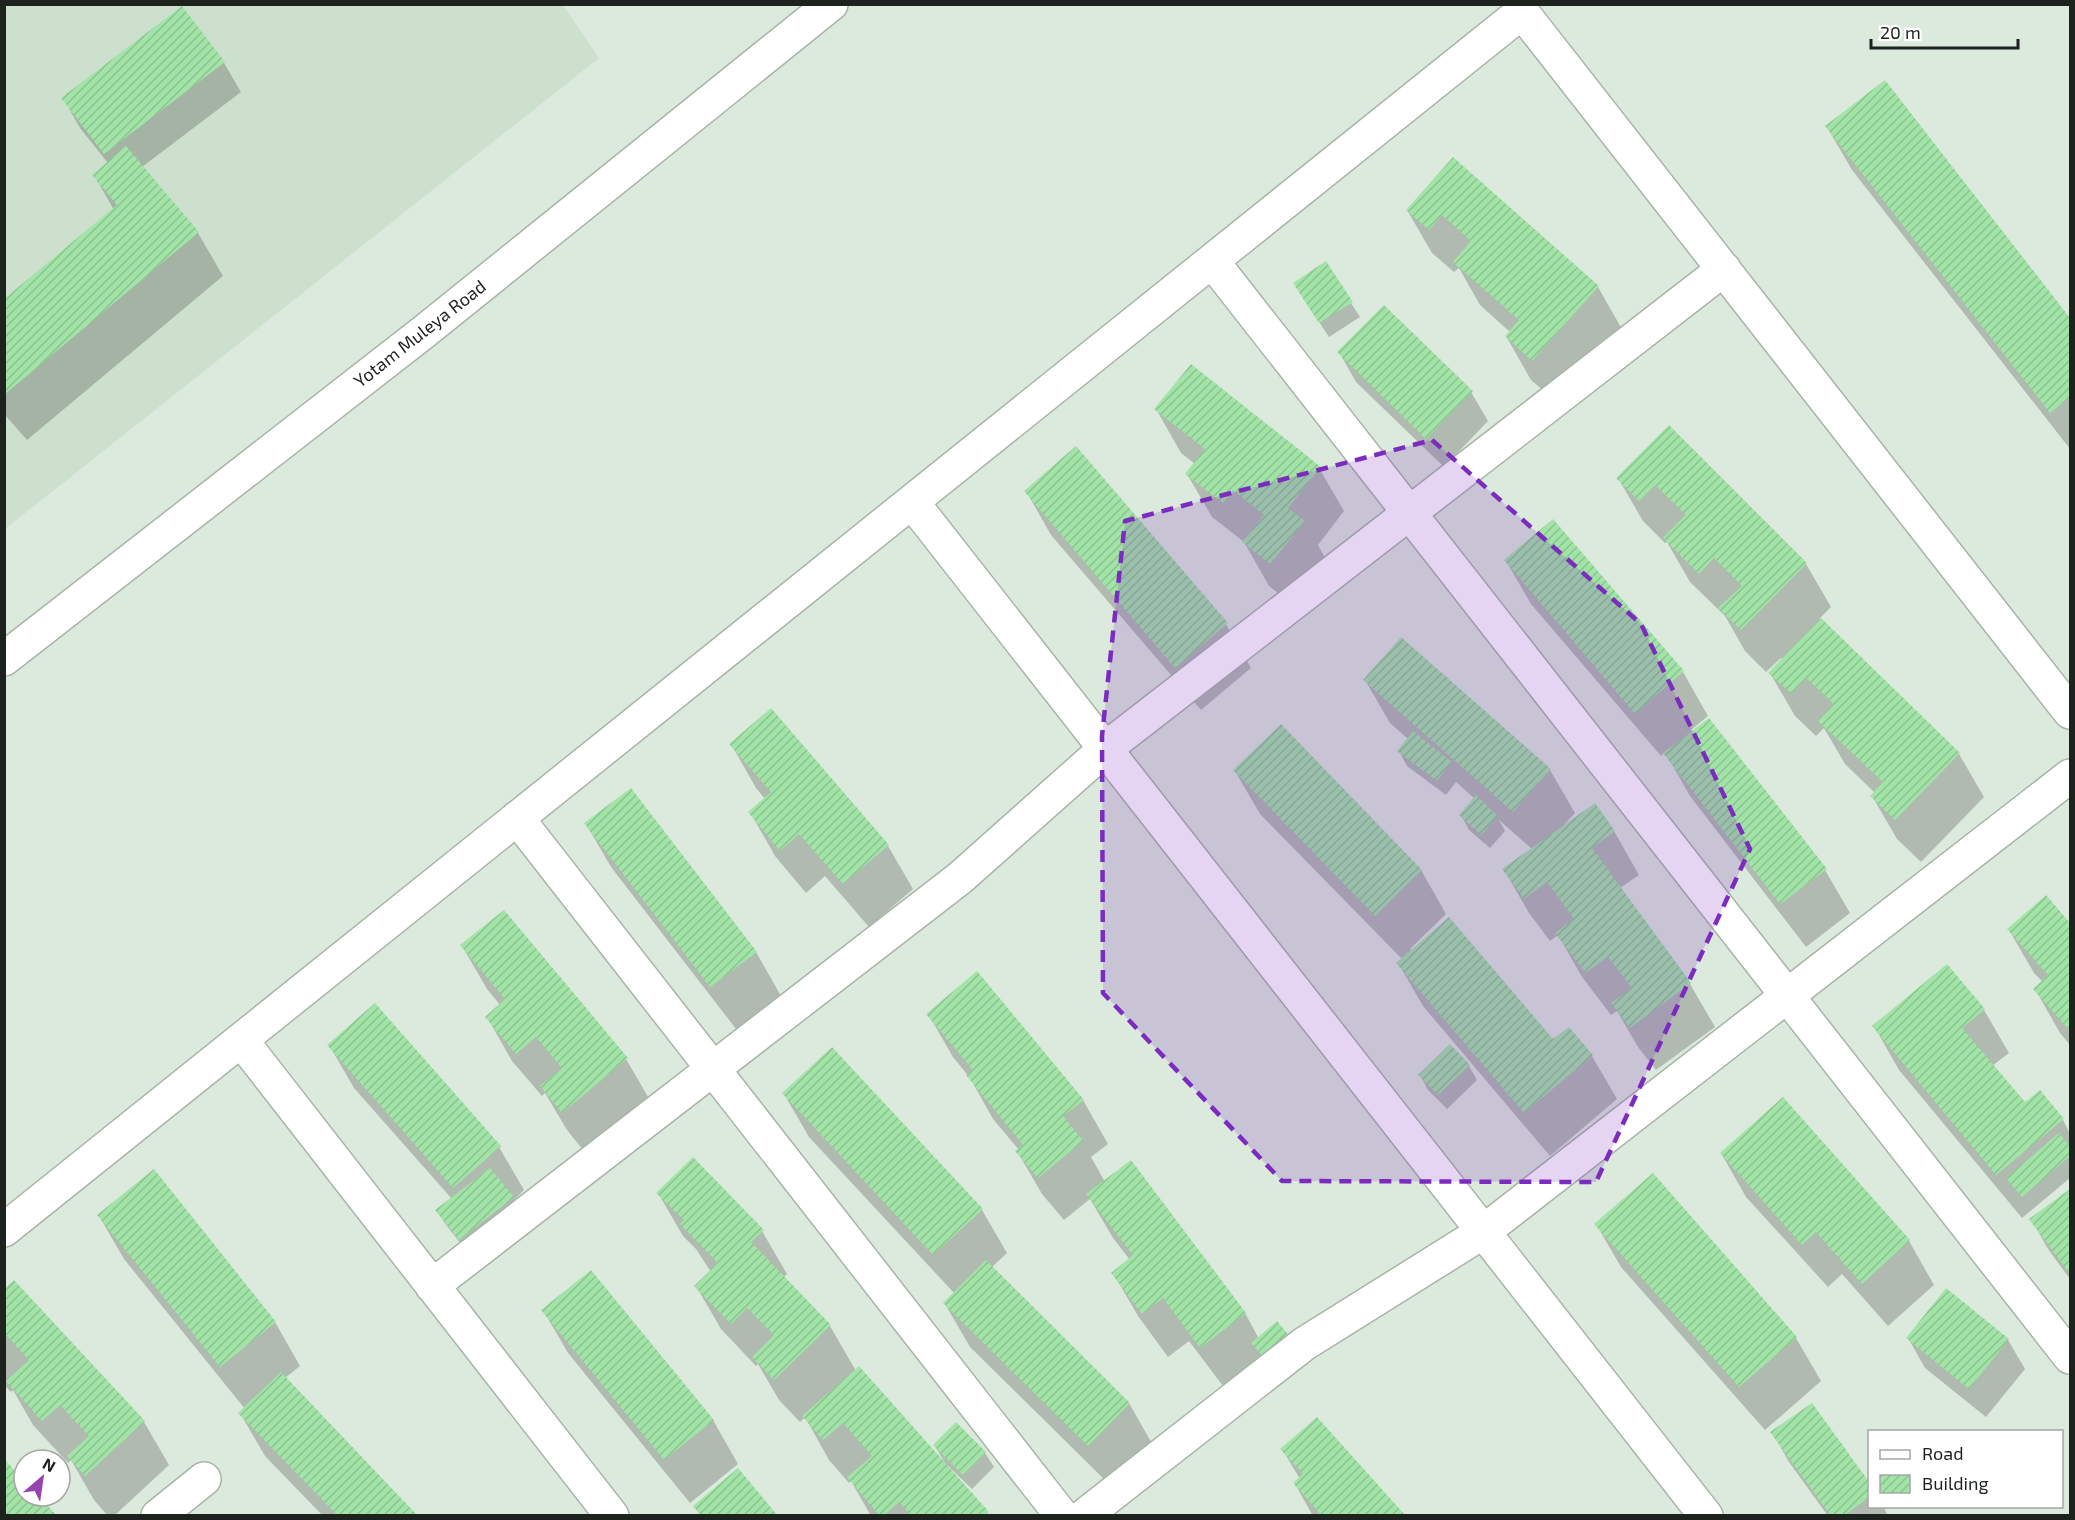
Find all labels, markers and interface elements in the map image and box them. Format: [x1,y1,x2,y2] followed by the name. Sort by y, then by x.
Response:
[1871,12,2018,50] scale bar
[1880,21,1921,43] text: 20 m
[349,275,490,392] street label: Yotam Muleya Road
[1868,1430,2063,1508] legend
[1922,1442,1963,1464] text: Road
[12,1448,72,1508] north arrow
[40,1453,59,1476] text: N
[1922,1472,1989,1494] text: Building

